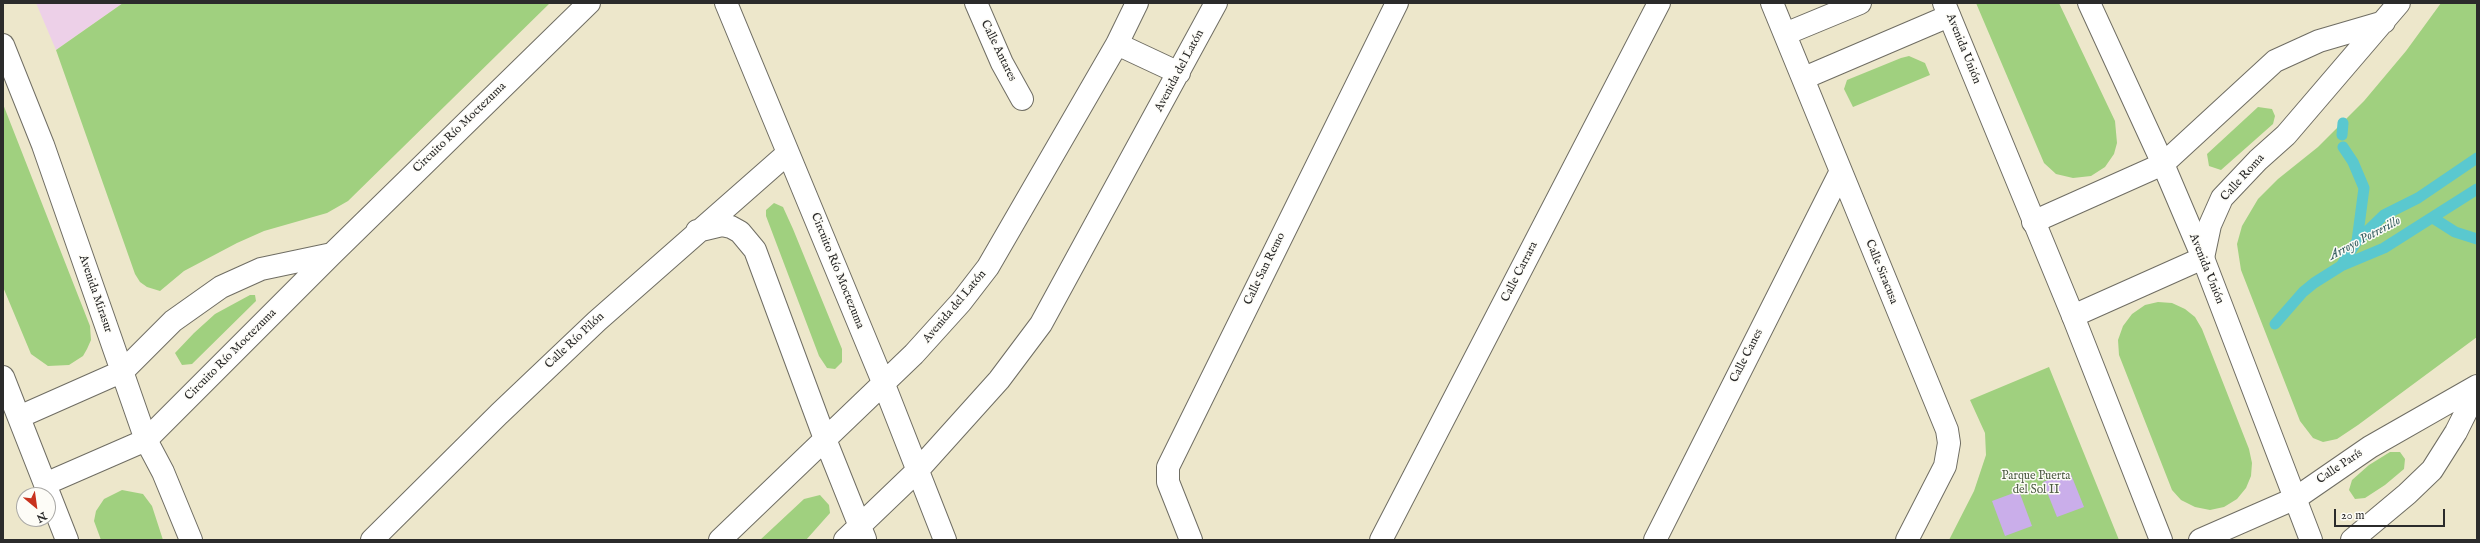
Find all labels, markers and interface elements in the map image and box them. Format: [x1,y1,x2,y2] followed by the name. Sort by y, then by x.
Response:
[1942,12,1984,86] street label: Avenida Unión
[977,18,1019,84] street label: Calle Antares
[1152,28,1208,114] street label: Avenida del Latón
[410,80,510,176] street label: Circuito Río Moctezuma
[2218,151,2268,205] street label: Calle Roma
[807,211,867,331] street label: Circuito Río Moctezuma
[2327,214,2403,264] water label: Arroyo Potrerillo
[1241,230,1289,308] street label: Calle San Remo
[2185,232,2227,306] street label: Avenida Unión
[1862,238,1900,306] street label: Calle Siracusa
[1499,239,1541,305] street label: Calle Carrara
[75,253,115,335] street label: Avenida Mirasur
[920,268,990,346] street label: Avenida del Latón
[182,306,280,404] street label: Circuito Río Moctezuma
[542,310,608,372] street label: Calle Río Pilón
[1727,327,1767,385] street label: Calle Canes
[2314,446,2366,488] street label: Calle París
[2001,470,2071,498] park label: Parque Puerta del Sol II
[16,487,56,527] north arrow
[2336,501,2447,527] scale bar
[34,508,49,525] text: N
[2341,508,2364,523] text: 20 m

